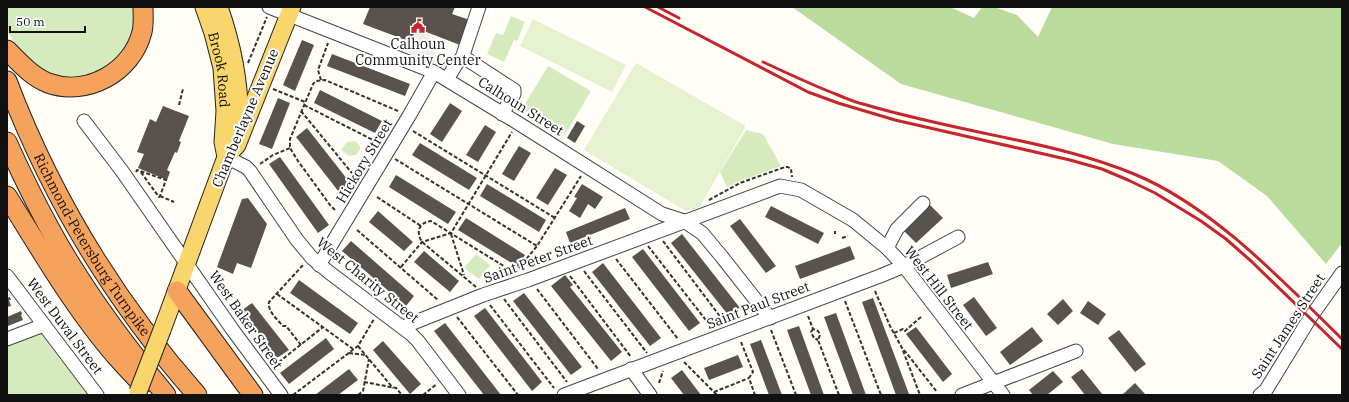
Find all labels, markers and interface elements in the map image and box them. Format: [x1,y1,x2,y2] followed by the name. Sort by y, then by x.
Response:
[10,8,85,34] scale bar
[16,14,45,29] text: 50 m
[410,18,426,34] public building icon: Calhoun Community Center
[204,30,234,109] street label: Brook Road
[355,35,481,69] place label: Calhoun Community Center
[208,46,282,190] street label: Chamberlayne Avenue
[475,73,567,140] street label: Calhoun Street
[332,116,396,206] street label: Hickory Street
[30,150,154,340] street label: Richmond-Petersburg Turnpike
[481,231,595,287] street label: Saint Peter Street
[313,233,423,327] street label: West Charity Street
[901,242,977,334] street label: West Hill Street
[205,267,287,373] street label: West Baker Street
[1247,270,1329,382] street label: Saint James Street
[23,274,107,378] street label: West Duval Street
[704,277,812,333] street label: Saint Paul Street

